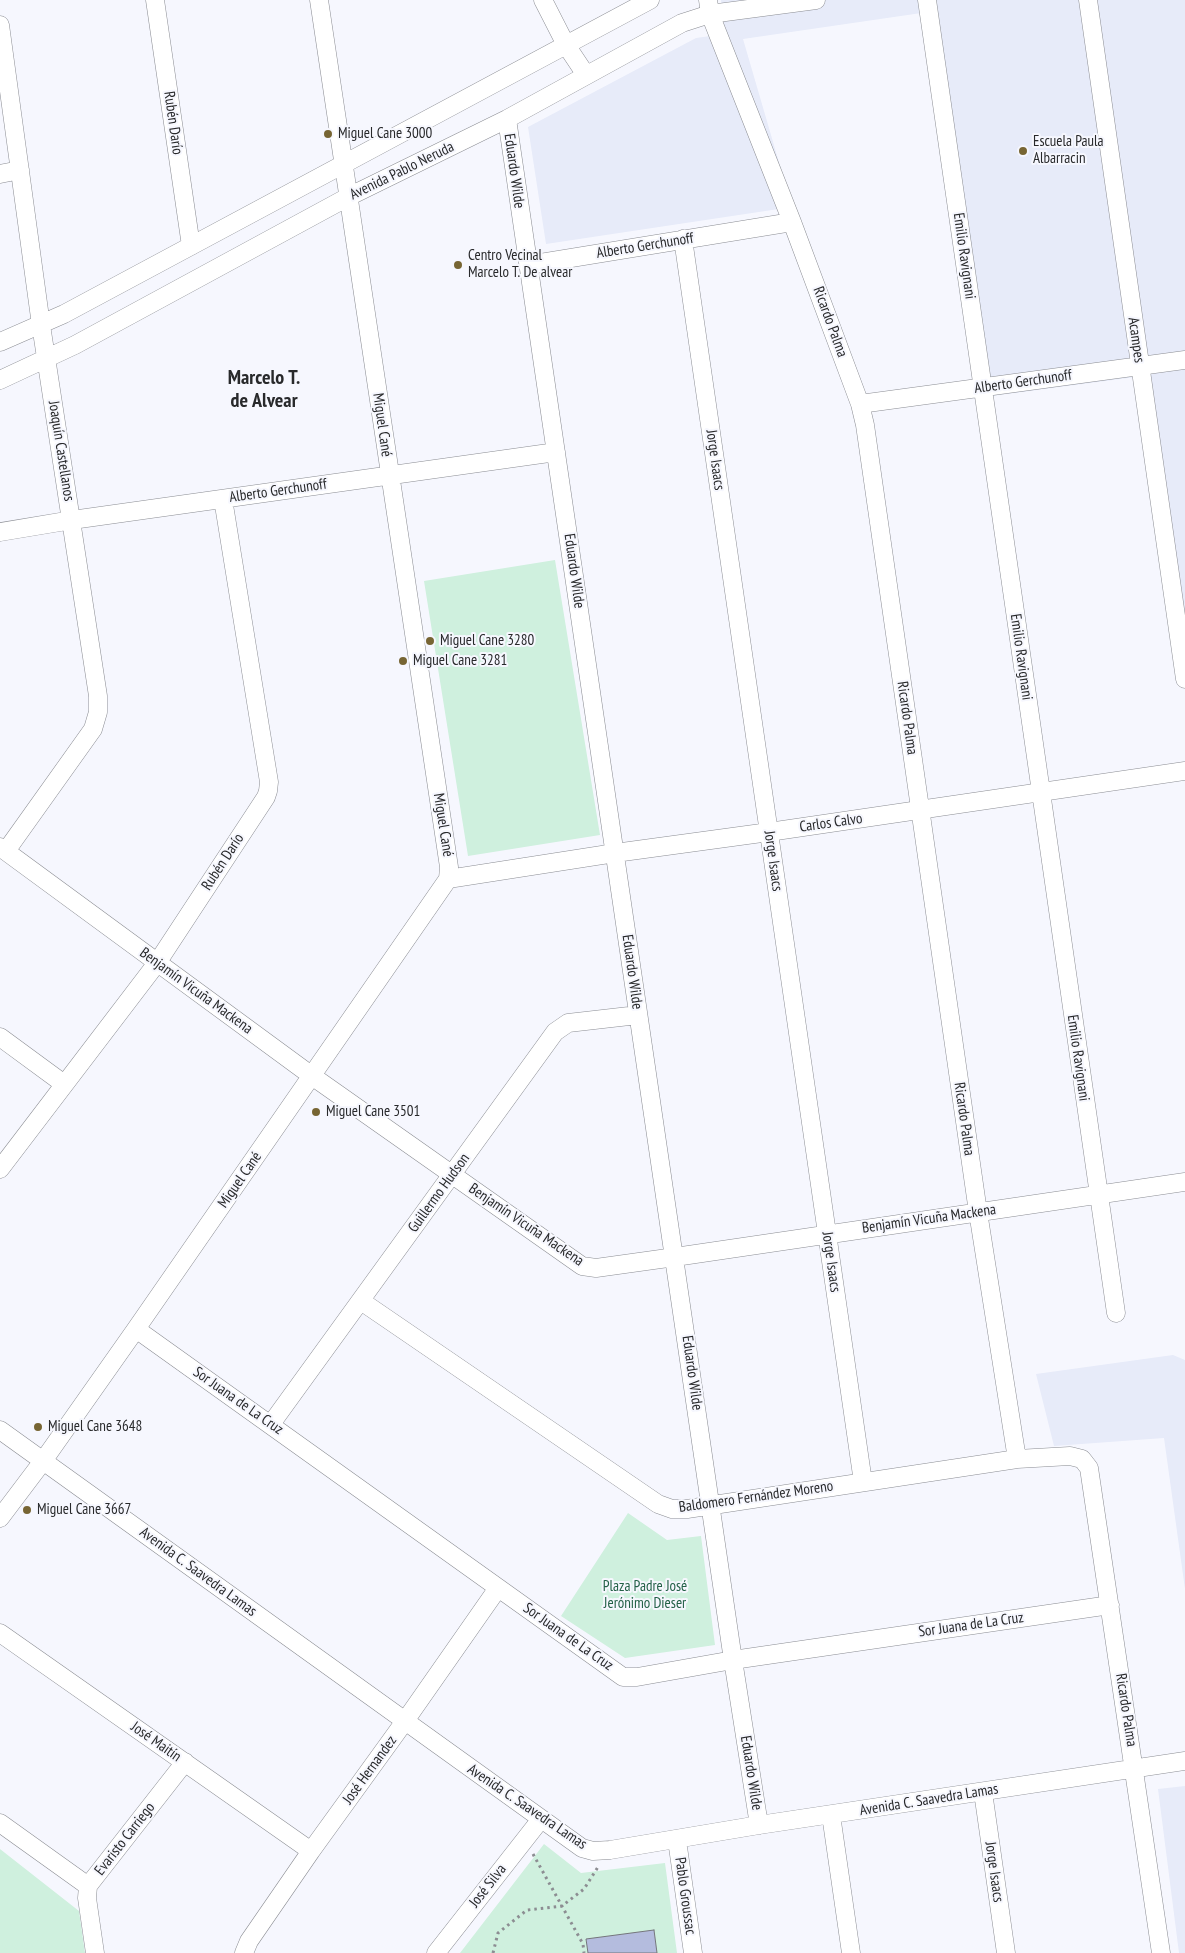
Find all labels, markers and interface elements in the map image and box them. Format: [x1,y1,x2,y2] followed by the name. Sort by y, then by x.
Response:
[160,90,186,156] street label: Rubén Darío
[338,125,432,143] place label: Miguel Cane 3000
[322,128,334,140] marker: Miguel Cane 3000
[500,133,528,209] street label: Eduardo Wilde
[1033,133,1104,168] place label: Escuela Paula Albarracin
[347,138,457,204] street label: Avenida Pablo Neruda
[1017,145,1029,157] marker: Escuela Paula Albarracin
[949,212,979,300] street label: Emilio Ravignani
[595,229,695,263] street label: Alberto Gerchunoff
[468,247,572,282] place label: Centro Vecinal Marcelo T. De alvear
[452,259,464,271] marker: Centro Vecinal Marcelo T. De alvear
[809,284,851,360] street label: Ricardo Palma
[1124,316,1148,364] street label: Acampes
[228,366,300,413] district label: Marcelo T. de Alvear
[973,366,1073,398] street label: Alberto Gerchunoff
[369,392,395,458] street label: Miguel Cané
[44,400,78,502] street label: Joaquín Castellanos
[702,429,728,491] street label: Jorge Isaacs
[228,475,328,507] street label: Alberto Gerchunoff
[560,533,588,609] street label: Eduardo Wilde
[1006,613,1036,701] street label: Emilio Ravignani
[440,632,534,650] place label: Miguel Cane 3280
[424,635,436,647] marker: Miguel Cane 3280
[413,652,507,670] place label: Miguel Cane 3281
[397,655,409,667] marker: Miguel Cane 3281
[893,680,921,756] street label: Ricardo Palma
[429,792,457,858] street label: Miguel Cané
[798,810,864,836] street label: Carlos Calvo
[198,830,248,894] street label: Rubén Darío
[760,830,786,892] street label: Jorge Isaacs
[618,934,646,1010] street label: Eduardo Wilde
[136,944,256,1038] street label: Benjamín Vicuña Mackena
[1063,1014,1093,1102] street label: Emilio Ravignani
[950,1081,978,1157] street label: Ricardo Palma
[326,1103,420,1121] place label: Miguel Cane 3501
[310,1106,322,1118] marker: Miguel Cane 3501
[214,1149,266,1211] street label: Miguel Cané
[404,1150,474,1236] street label: Guillermo Hudson
[465,1180,587,1270] street label: Benjamín Vicuña Mackena
[861,1201,997,1237] street label: Benjamín Vicuña Mackena
[818,1231,844,1293] street label: Jorge Isaacs
[678,1335,706,1411] street label: Eduardo Wilde
[189,1363,287,1439] street label: Sor Juana de La Cruz
[48,1418,142,1436] place label: Miguel Cane 3648
[32,1421,44,1433] marker: Miguel Cane 3648
[678,1477,834,1517] street label: Baldomero Fernández Moreno
[37,1501,131,1519] place label: Miguel Cane 3667
[21,1504,33,1516] marker: Miguel Cane 3667
[136,1524,260,1620] street label: Avenida C. Saavedra Lamas
[603,1578,687,1613] park label: Plaza Padre José Jerónimo Dieser
[519,1599,617,1675] street label: Sor Juana de La Cruz
[917,1609,1025,1641] street label: Sor Juana de La Cruz
[1111,1672,1141,1748] street label: Ricardo Palma
[127,1718,185,1766] street label: José Maitín
[339,1732,401,1808] street label: José Hernandez
[736,1734,766,1812] street label: Eduardo Wilde
[464,1760,590,1854] street label: Avenida C. Saavedra Lamas
[858,1780,1000,1820] street label: Avenida C. Saavedra Lamas
[91,1799,159,1879] street label: Evaristo Carriego
[981,1841,1007,1903] street label: Jorge Isaacs
[671,1856,699,1936] street label: Pablo Groussac
[466,1861,510,1911] street label: José Silva

